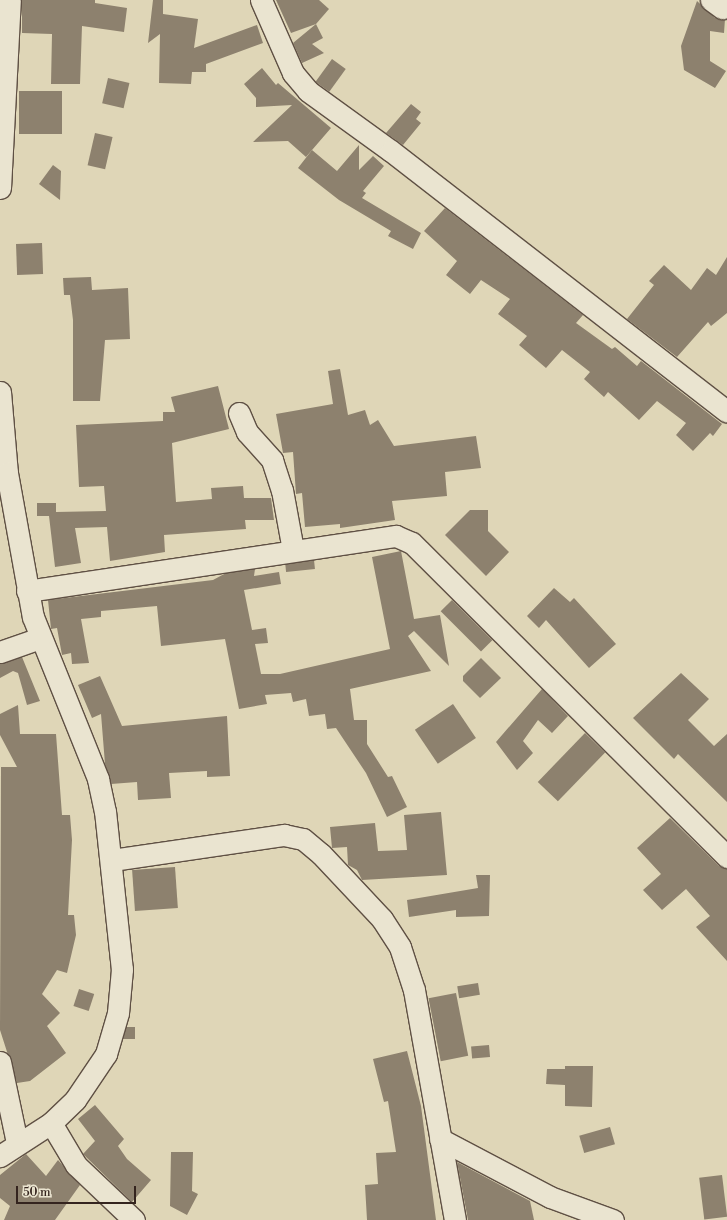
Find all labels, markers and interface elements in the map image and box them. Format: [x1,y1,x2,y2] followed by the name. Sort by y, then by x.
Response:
[18,1178,138,1204] scale bar
[23,1185,51,1200] text: 50 m

